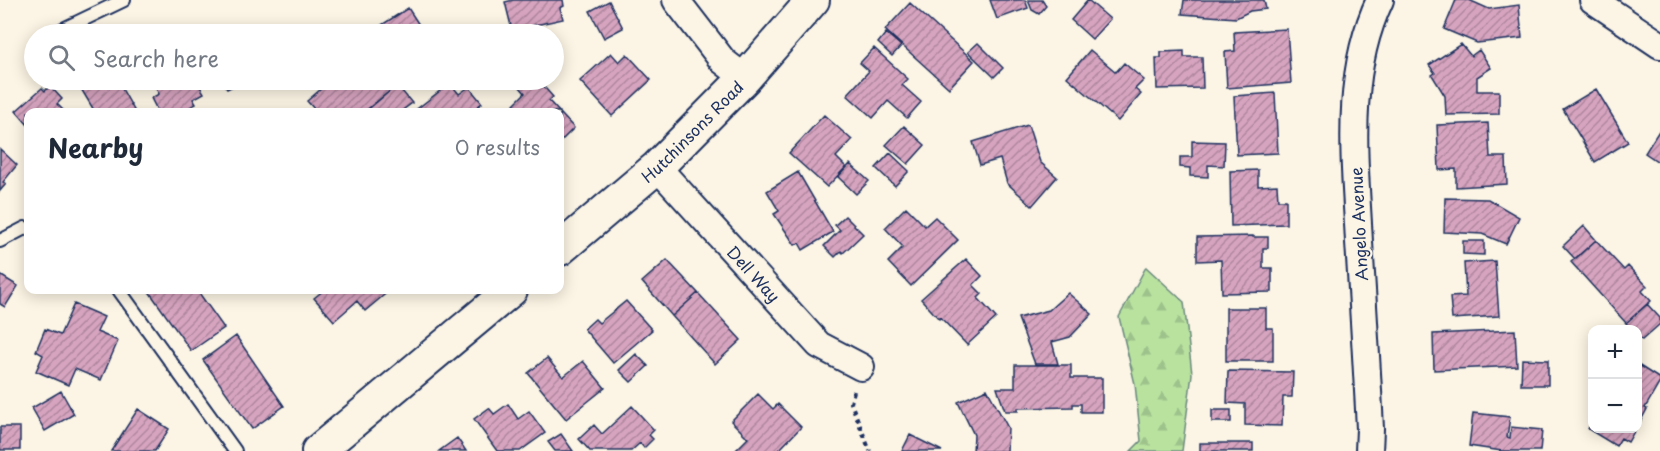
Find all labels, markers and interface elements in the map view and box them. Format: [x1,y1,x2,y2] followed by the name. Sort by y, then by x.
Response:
[24,24,564,90] search box
[45,41,78,74] icon: search
[93,41,219,74] text: Search here
[636,75,748,188] street label: Hutchinsons Road
[48,128,143,167] text: Nearby
[455,132,540,162] text: 0 results
[1343,166,1373,281] street label: Angelo Avenue
[722,240,786,307] street label: Dell Way
[1588,325,1642,433] map controls
[1588,325,1642,379] button: +
[1588,379,1642,433] button: −

